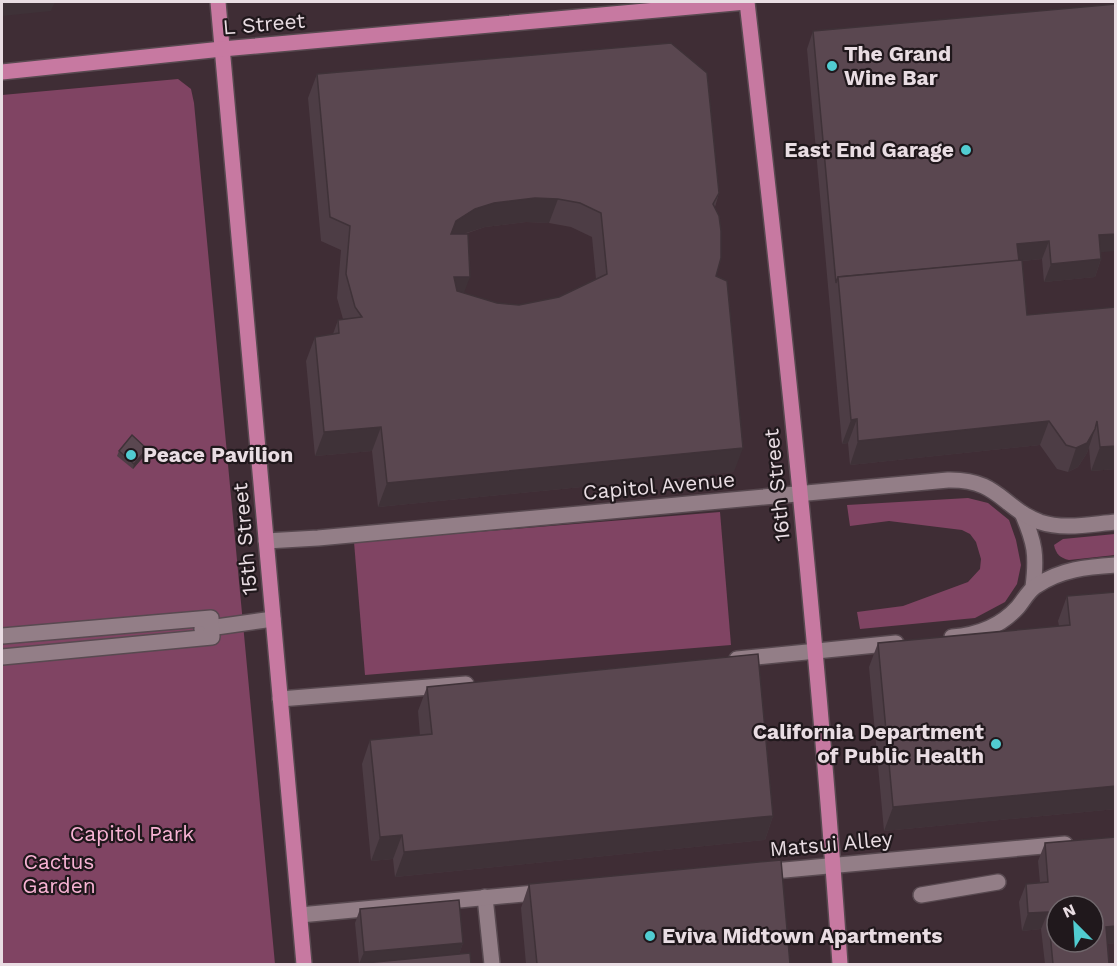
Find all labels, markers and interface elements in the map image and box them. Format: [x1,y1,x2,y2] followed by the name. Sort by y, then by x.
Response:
[222,7,306,40] street label: L Street
[844,41,951,90] place label: The Grand Wine Bar
[825,59,839,73] marker: The Grand Wine Bar
[784,137,954,162] place label: East End Garage
[959,143,973,157] marker: East End Garage
[758,427,795,543] street label: 16th Street
[143,442,293,467] place label: Peace Pavilion
[124,448,138,462] marker: Peace Pavilion
[582,466,736,505] street label: Capitol Avenue
[227,482,262,596] street label: 15th Street
[753,719,984,768] place label: California Department of Public Health
[989,737,1003,751] marker: California Department of Public Health
[70,821,194,846] park label: Capitol Park
[769,826,894,861] street label: Matsui Alley
[22,849,96,898] park label: Cactus Garden
[1045,894,1105,954] north arrow
[1060,900,1078,922] text: N
[662,923,942,948] place label: Eviva Midtown Apartments
[643,929,657,943] marker: Eviva Midtown Apartments

